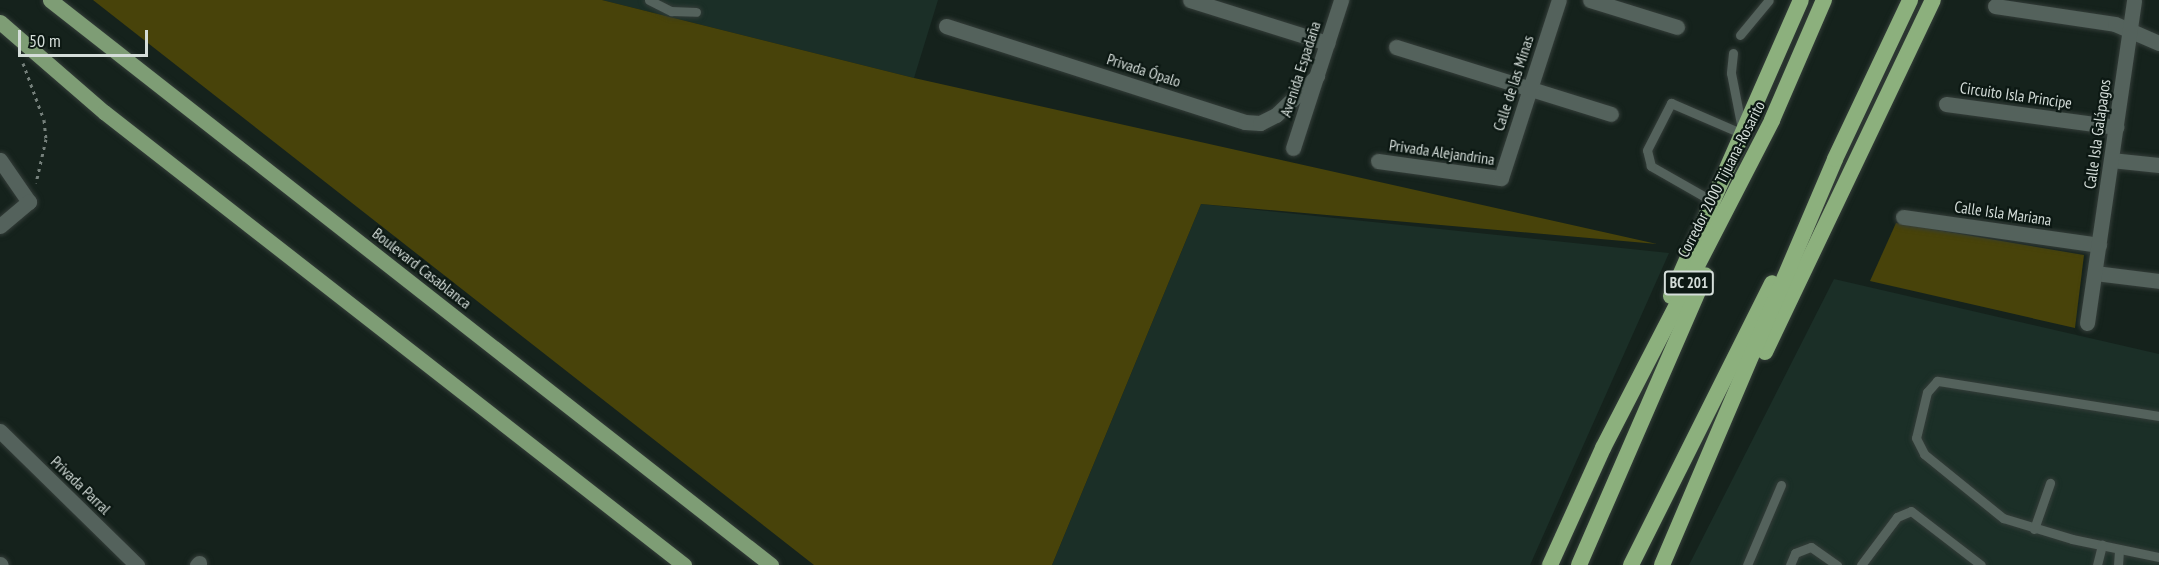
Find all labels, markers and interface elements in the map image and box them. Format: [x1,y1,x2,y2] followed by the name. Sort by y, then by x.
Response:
[21,18,152,56] scale bar
[1275,19,1325,119] street label: Avenida Espadaña
[29,29,61,52] text: 50 m
[1489,33,1537,133] street label: Calle de las Minas
[1105,49,1183,91] street label: Privada Ópalo
[1959,78,2073,112] street label: Circuito Isla Principe
[2080,78,2114,190] street label: Calle Isla Galápagos
[1673,97,1769,261] street label: Corredor 2000 Tijuana-Rosarito
[1388,135,1496,169] street label: Privada Alejandrina
[1953,197,2053,229] street label: Calle Isla Mariana
[369,223,475,313] street label: Boulevard Casablanca
[1664,271,1714,295] road number: BC 201
[47,452,115,518] street label: Privada Parral

